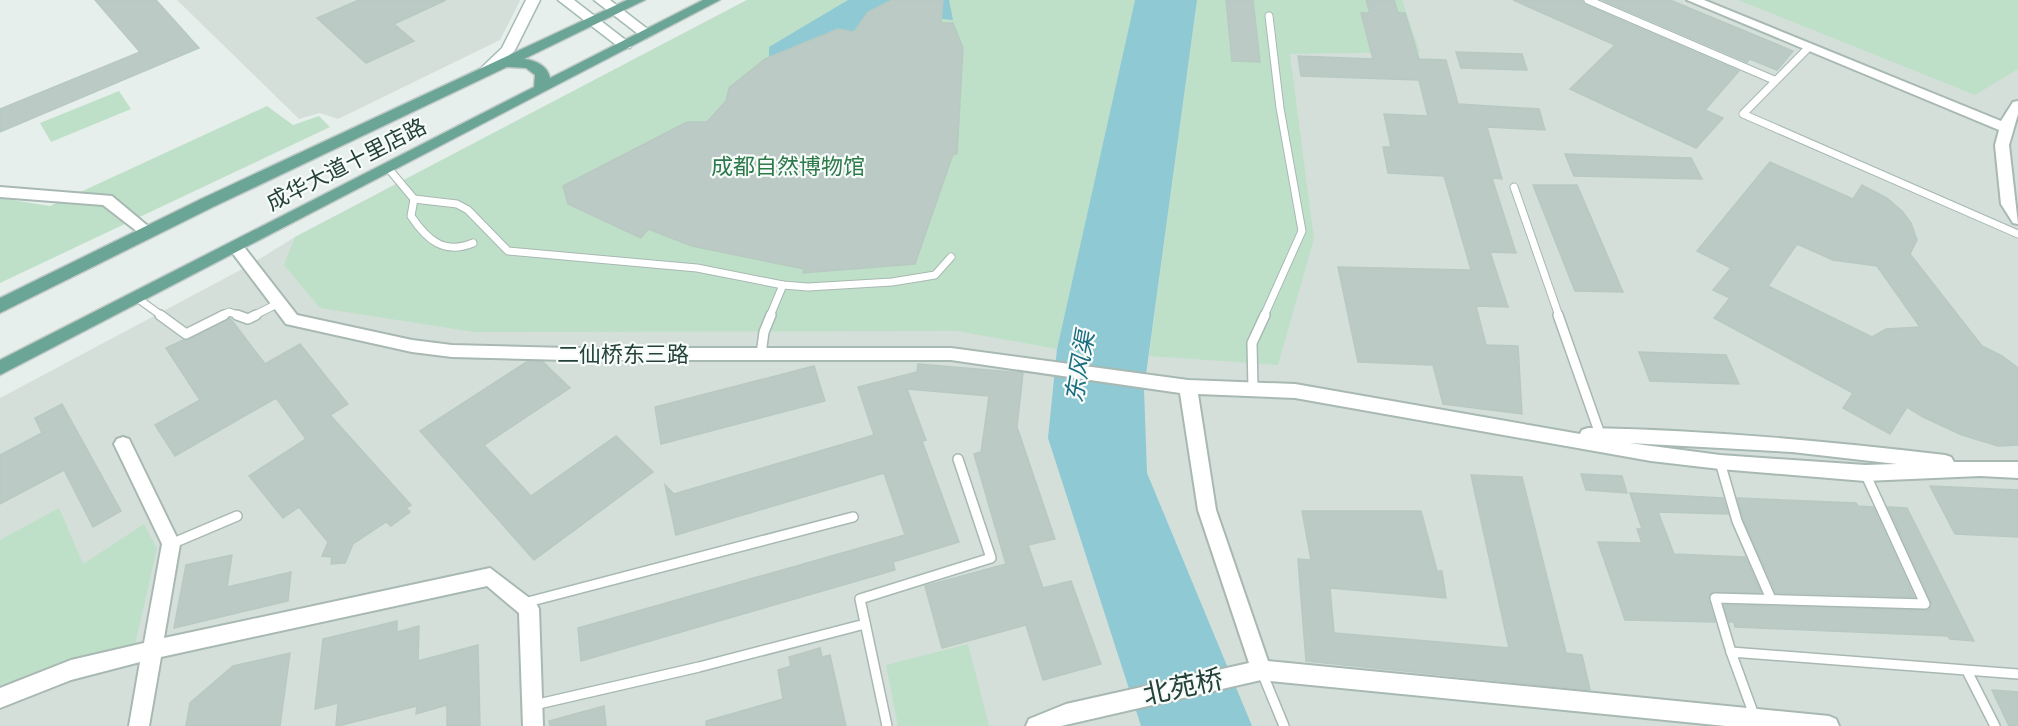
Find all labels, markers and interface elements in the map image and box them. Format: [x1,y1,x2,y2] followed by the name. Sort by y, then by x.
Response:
[261,112,430,215] street label: 成华大道十里店路
[711,152,865,178] park label: 成都自然博物馆
[1058,326,1100,405] water label: 东风渠
[557,340,689,366] street label: 二仙桥东三路
[1140,661,1226,709] street label: 北苑桥

